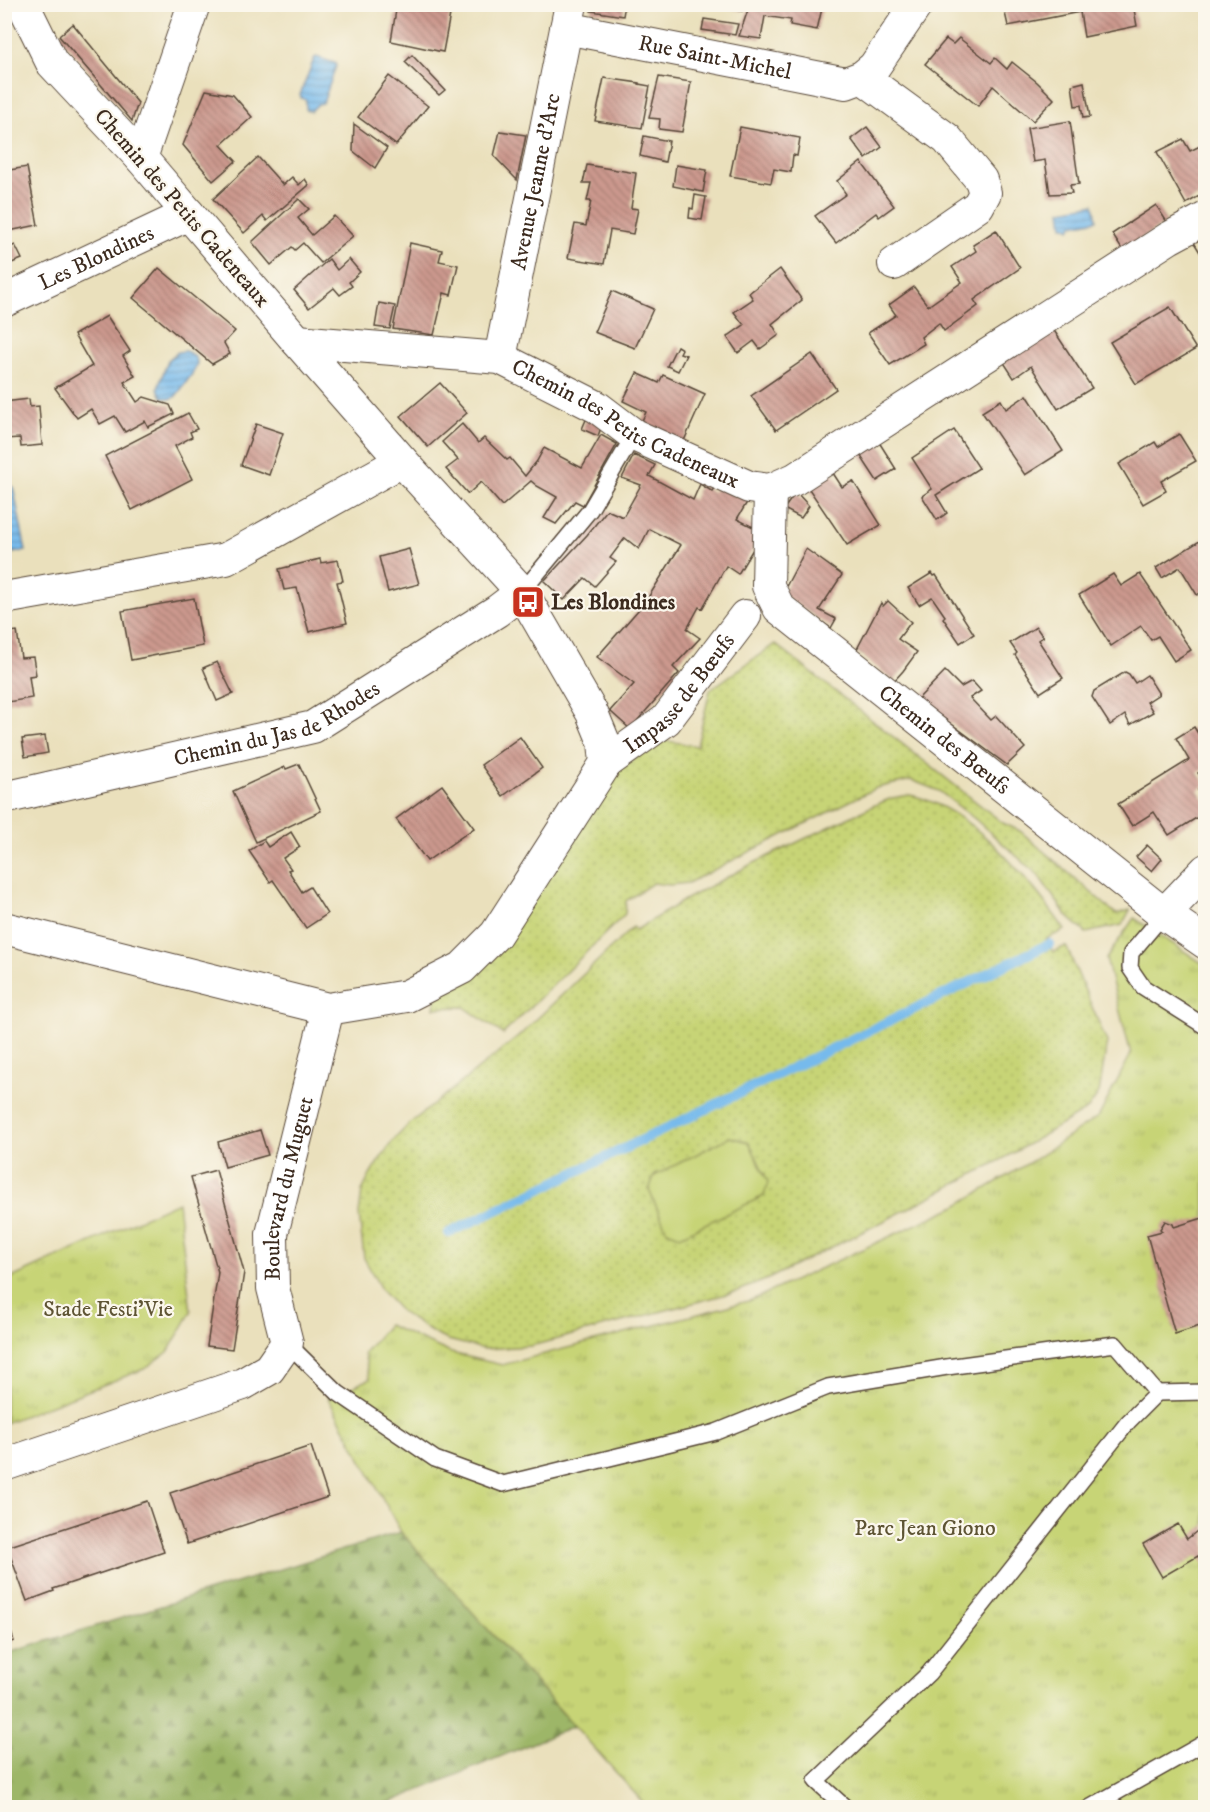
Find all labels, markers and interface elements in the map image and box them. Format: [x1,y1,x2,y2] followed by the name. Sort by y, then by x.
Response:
[636,29,794,86] street label: Rue Saint-Michel
[505,91,566,272] street label: Avenue Jeanne d'Arc
[88,103,276,313] street label: Chemin des Petits Cadeneaux
[34,219,158,296] street label: Les Blondines
[507,353,744,495] street label: Chemin des Petits Cadeneaux
[510,584,546,620] bus stop icon: Les Blondines
[551,589,676,616] place label: Les Blondines
[618,628,740,759] street label: Impasse de Bœufs
[171,675,385,772] street label: Chemin du Jas de Rhodes
[873,679,1016,800] street label: Chemin des Bœufs
[258,1094,319,1281] street label: Boulevard du Muguet
[43,1296,173,1323] park label: Stade Festi'Vie
[854,1515,996,1542] park label: Parc Jean Giono

